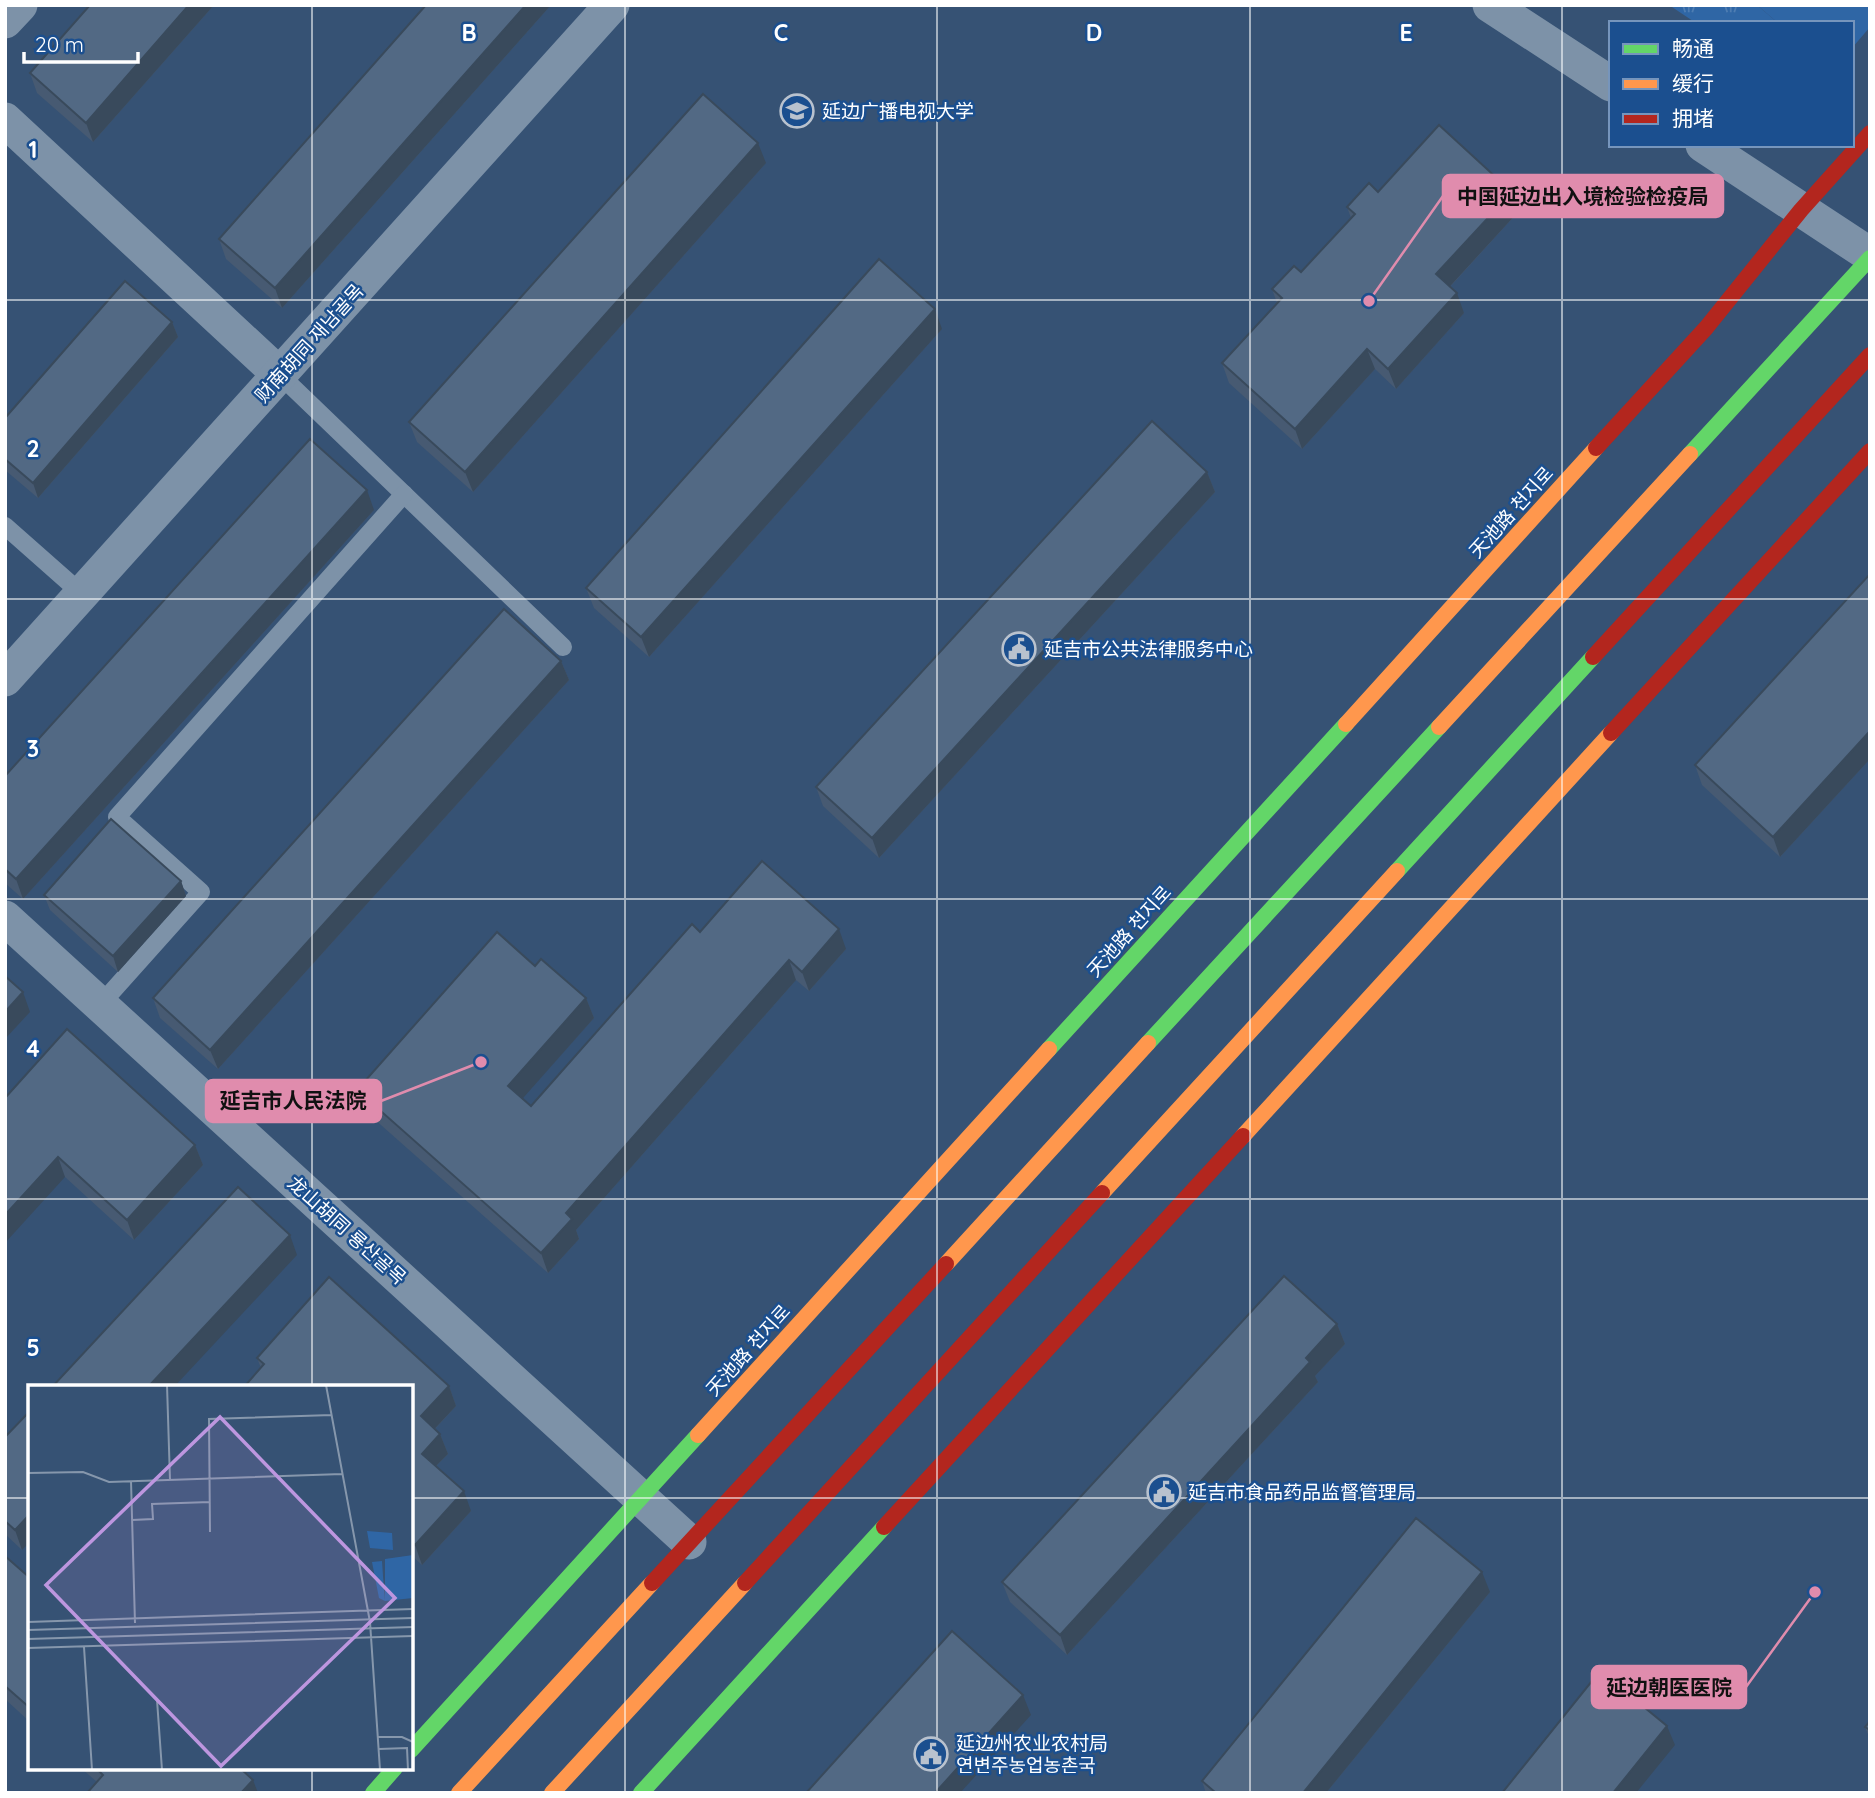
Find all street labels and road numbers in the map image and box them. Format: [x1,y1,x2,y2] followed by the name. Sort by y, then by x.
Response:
[250,279,368,407] street label: 财南胡同 재남골목
[1464,461,1558,563] street label: 天池路 천지로
[1082,880,1176,982] street label: 天池路 천지로
[283,1171,411,1289] street label: 龙山胡同 룡산골목
[701,1299,795,1401] street label: 天池路 천지로

